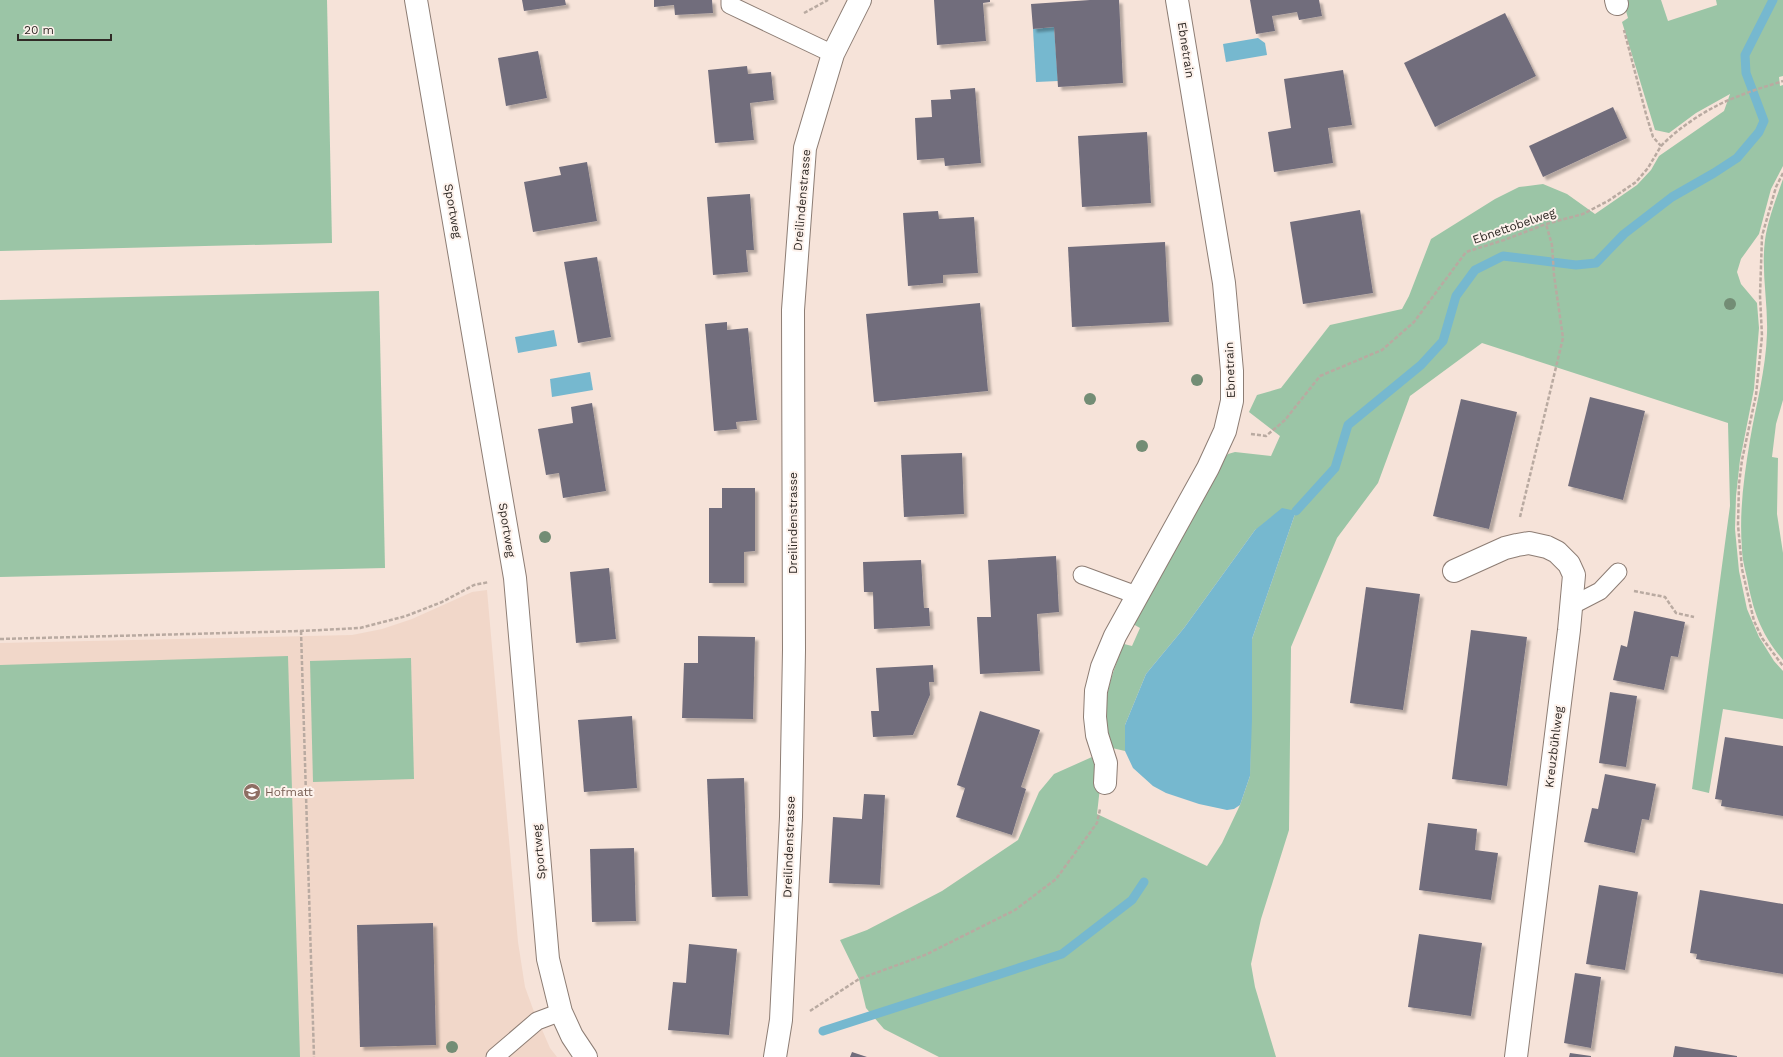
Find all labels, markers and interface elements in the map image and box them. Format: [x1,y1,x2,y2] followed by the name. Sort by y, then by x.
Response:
[18,16,111,42] scale bar
[1175,21,1197,79] street label: Ebnetrain
[24,23,54,37] text: 20 m
[791,148,813,251] street label: Dreilindenstrasse
[441,183,465,240] street label: Sportweg
[1471,205,1558,247] street label: Ebnettobelweg
[1222,342,1238,398] street label: Ebnetrain
[786,472,800,574] street label: Dreilindenstrasse
[496,502,518,559] street label: Sportweg
[1542,705,1566,789] street label: Kreuzbühlweg
[242,782,262,802] school or university icon: Hofmatt
[265,785,313,799] place label: Hofmatt
[780,796,798,898] street label: Dreilindenstrasse
[530,823,548,880] street label: Sportweg

